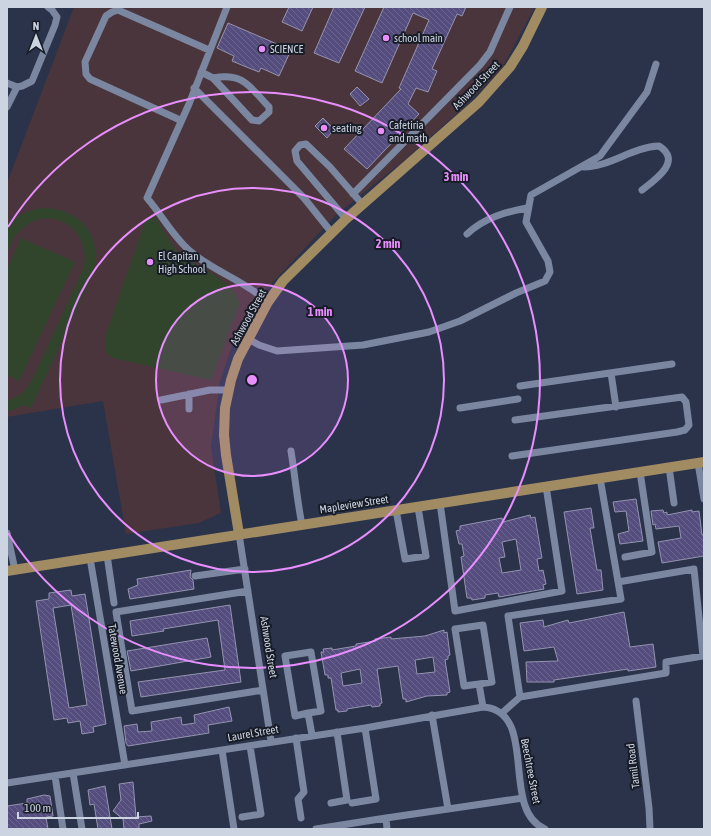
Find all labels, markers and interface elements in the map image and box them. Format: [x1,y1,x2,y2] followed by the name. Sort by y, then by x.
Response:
[16,16,56,56] north arrow
[33,20,39,32] text: N
[394,32,443,44] place label: school main
[381,33,391,43] marker: school main
[270,43,304,55] place label: SCIENCE
[257,44,267,54] marker: SCIENCE
[450,58,502,112] street label: Ashwood Street
[389,119,428,144] place label: Cafetiria and math
[332,122,362,134] place label: seating
[319,123,329,133] marker: seating
[376,126,386,136] marker: Cafetiria and math
[444,170,468,184] text: 3 min
[376,237,400,251] text: 2 min
[158,250,206,275] place label: El Capitan High School
[145,257,155,267] marker: El Capitan High School
[228,287,268,347] street label: Ashwood Street
[308,305,332,319] text: 1 min
[245,373,259,387] centre of rings
[319,493,389,515] street label: Mapleview Street
[258,615,280,679] street label: Ashwood Street
[106,623,130,695] street label: Tatewood Avenue
[227,723,279,743] street label: Laurel Street
[519,737,543,805] street label: Beechtree Street
[624,743,642,789] street label: Tamil Road
[18,794,138,820] scale bar
[24,801,51,815] text: 100 m

